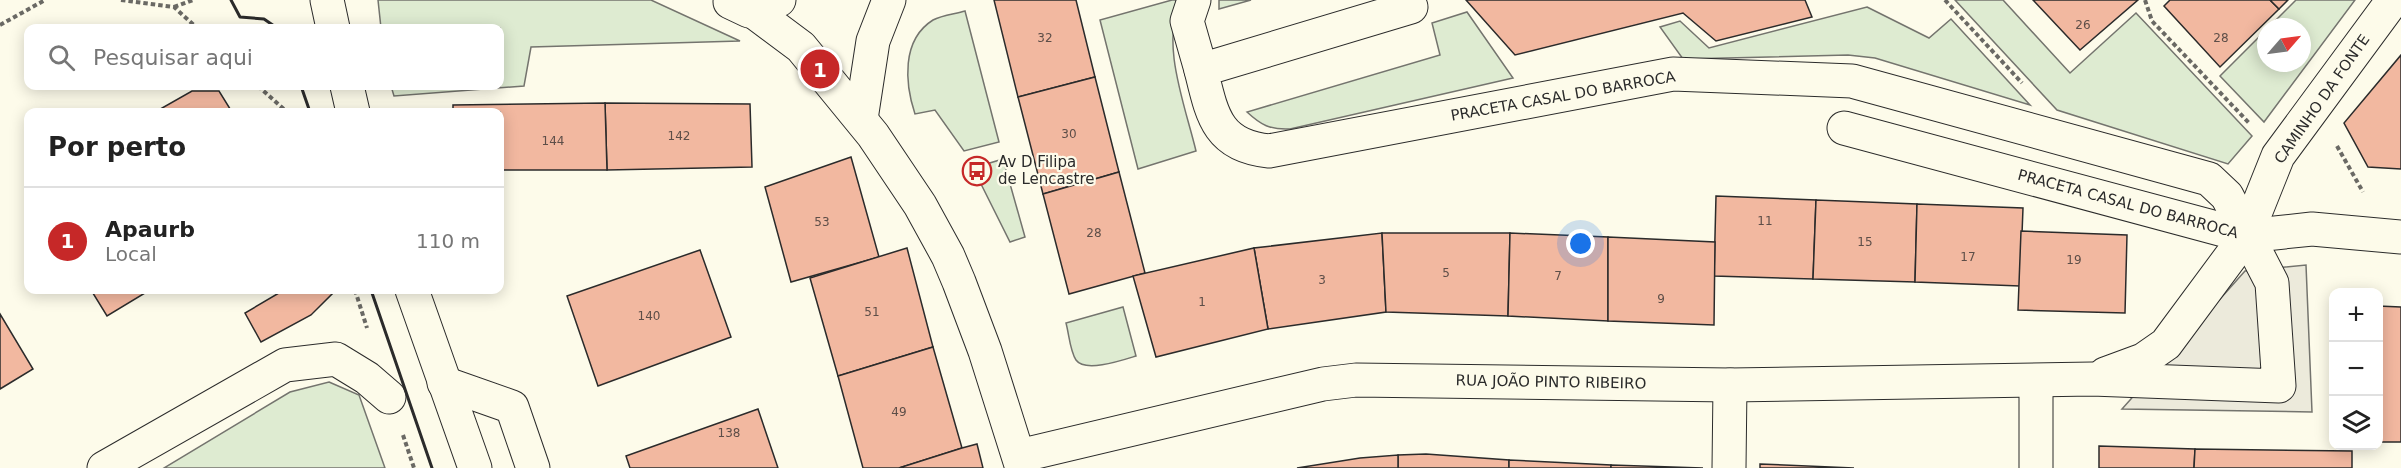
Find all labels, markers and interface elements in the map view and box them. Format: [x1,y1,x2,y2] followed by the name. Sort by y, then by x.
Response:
[2075,18,2091,32] house number: 26
[2257,18,2311,72] north arrow
[24,24,504,90] search box
[1037,31,1053,45] house number: 32
[2213,31,2229,45] house number: 28
[2271,31,2373,167] street label: CAMINHO DA FONTE
[45,41,78,74] icon: search
[93,45,253,70] text: Pesquisar aqui
[800,46,840,92] pin: 1
[1449,67,1677,125] street label: PRACETA CASAL DO BARROCA
[1061,127,1077,141] house number: 30
[668,129,690,143] house number: 142
[48,132,186,162] text: Por perto
[542,134,564,148] house number: 144
[998,153,1095,188] place label: Av D Filipa de Lencastre
[961,155,993,187] bus stop icon: Av D Filipa de Lencastre
[2016,166,2241,242] street label: PRACETA CASAL DO BARROCA
[1757,214,1773,228] house number: 11
[814,215,830,229] house number: 53
[105,217,195,242] text: Apaurb
[1086,226,1102,240] house number: 28
[61,229,74,253] text: 1
[416,229,480,253] text: 110 m
[1566,229,1595,258] your location
[1857,235,1873,249] house number: 15
[105,242,157,266] text: Local
[1960,250,1976,264] house number: 17
[2066,253,2082,267] house number: 19
[1442,266,1450,280] house number: 5
[1554,269,1562,283] house number: 7
[1318,273,1326,287] house number: 3
[2329,288,2383,450] map controls
[2329,288,2383,342] button: +
[1657,292,1665,306] house number: 9
[1198,295,1206,309] house number: 1
[864,305,880,319] house number: 51
[638,309,660,323] house number: 140
[2329,342,2383,396] button: −
[1456,370,1646,393] street label: RUA JOÃO PINTO RIBEIRO
[2329,396,2383,450] button: layers
[891,405,907,419] house number: 49
[718,426,740,440] house number: 138

